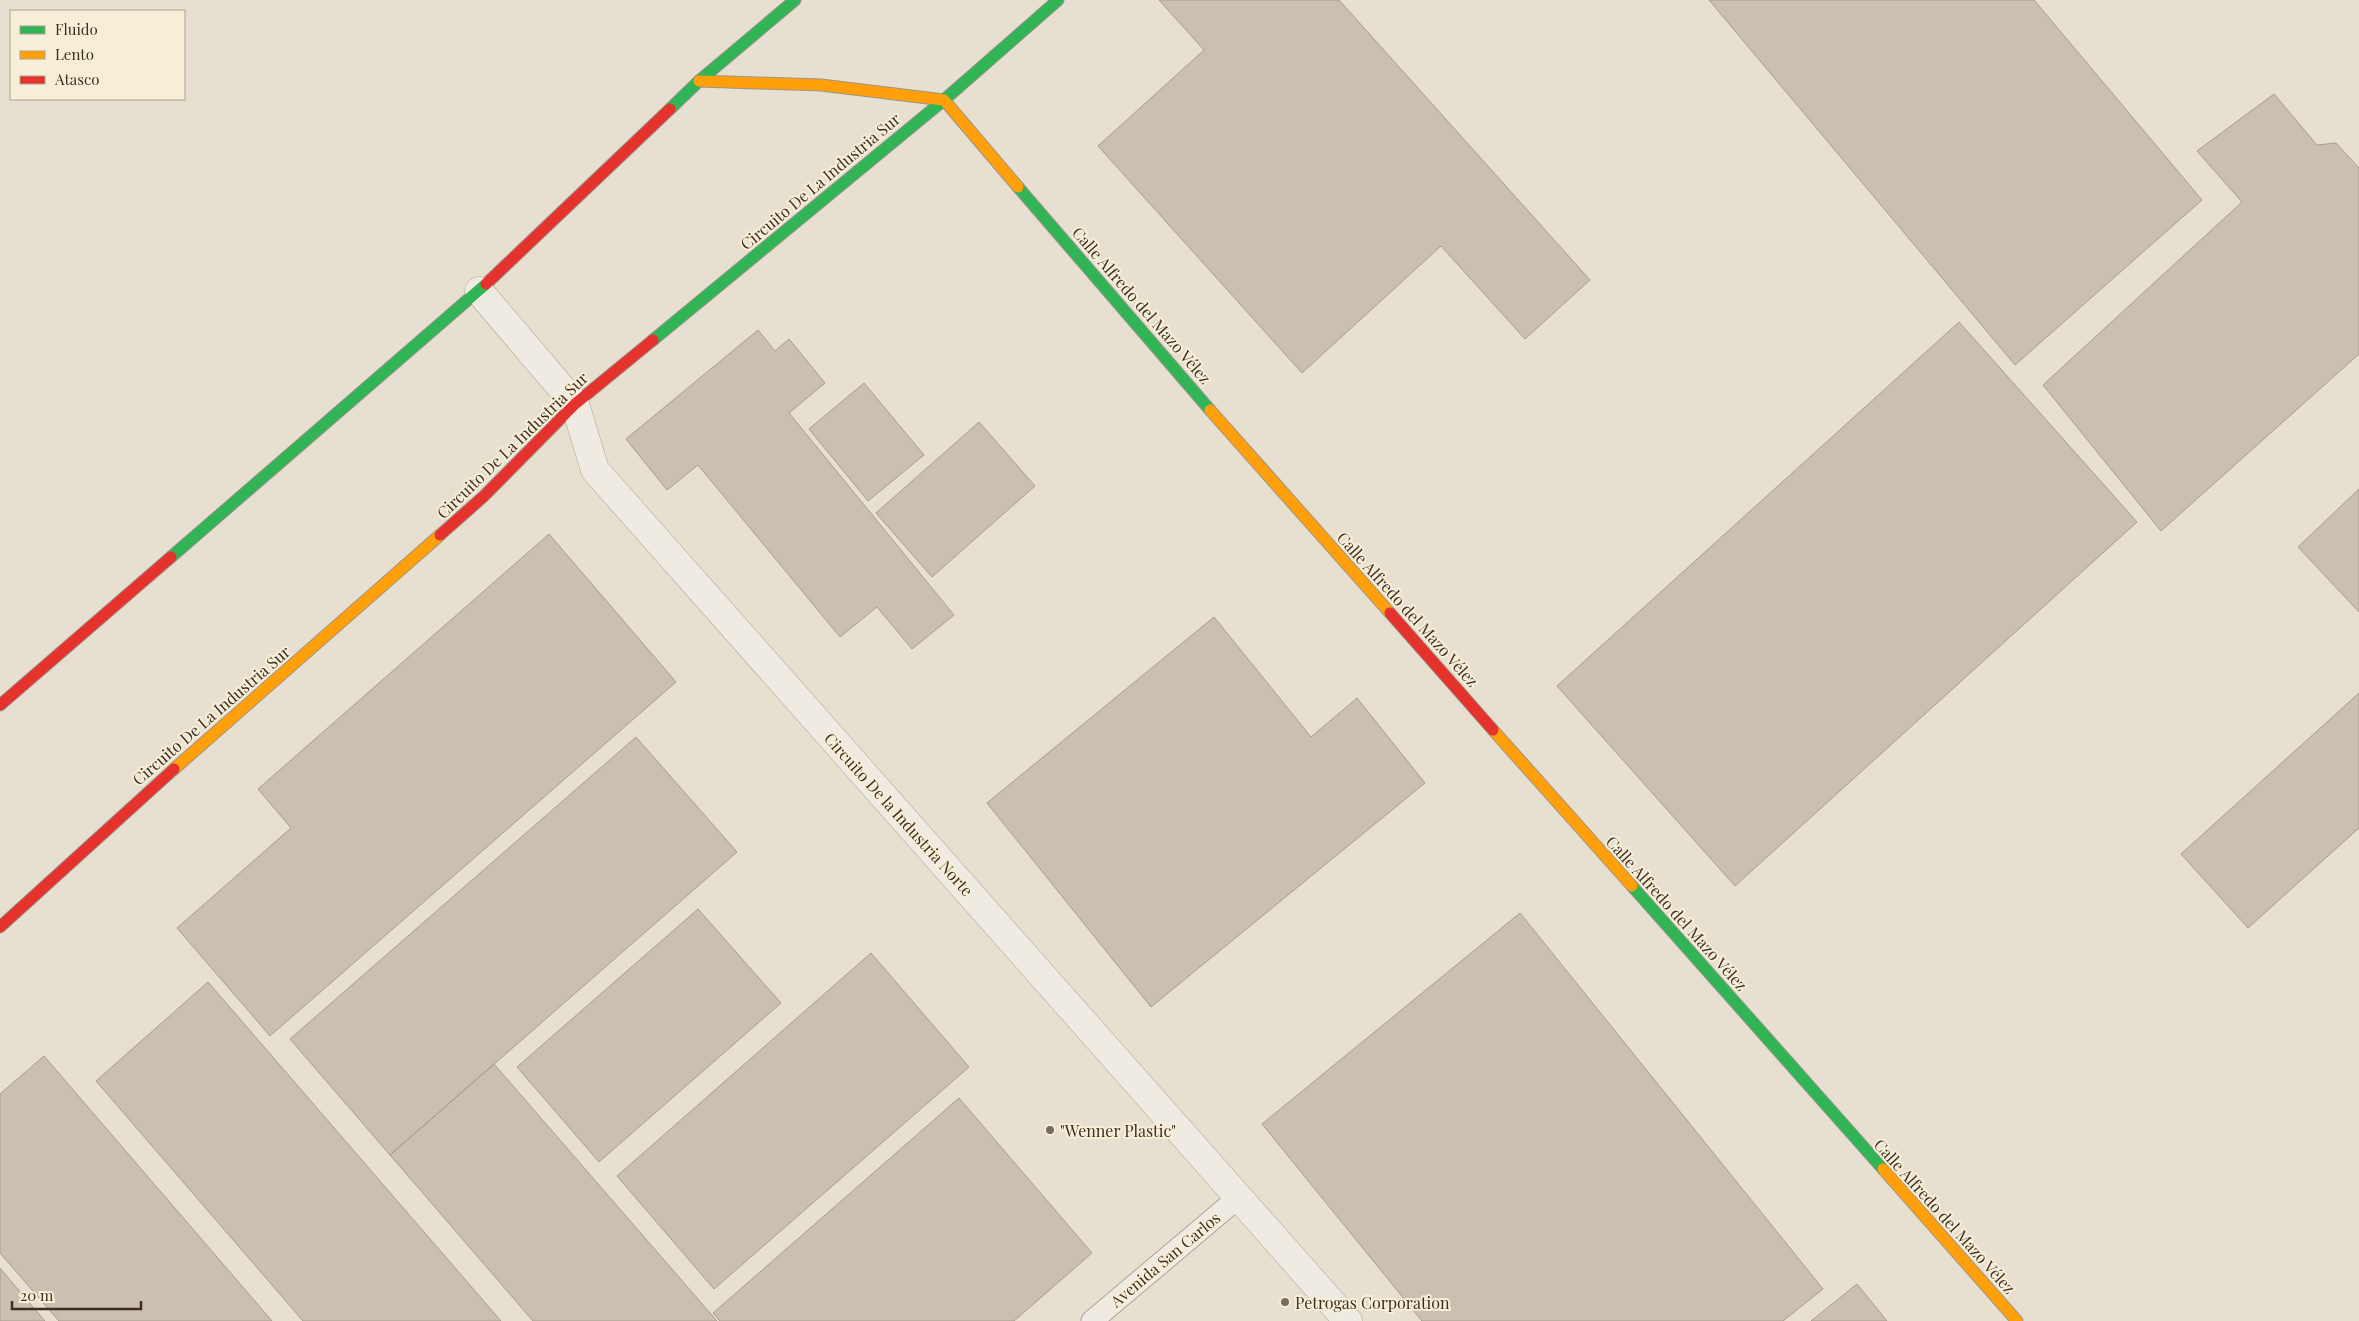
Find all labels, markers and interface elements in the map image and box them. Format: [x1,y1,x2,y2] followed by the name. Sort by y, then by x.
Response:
[10,10,185,100] legend
[55,19,98,39] text: Fluido
[55,44,94,64] text: Lento
[54,69,99,89] text: Atasco
[736,108,904,254] street label: Circuito De La Industria Sur
[1068,222,1216,388] street label: Calle Alfredo del Mazo Vélez
[432,367,592,523] street label: Circuito De La Industria Sur
[1333,527,1483,691] street label: Calle Alfredo del Mazo Vélez
[128,641,294,789] street label: Circuito De La Industria Sur
[820,728,978,900] street label: Circuito De la Industria Norte
[1602,831,1752,995] street label: Calle Alfredo del Mazo Vélez
[1060,1120,1176,1141] place label: "Wenner Plastic"
[1044,1124,1056,1136] marker: "Wenner Plastic"
[1870,1134,2020,1298] street label: Calle Alfredo del Mazo Vélez
[1105,1207,1224,1312] street label: Avenida San Carlos
[12,1278,141,1310] scale bar
[20,1285,54,1305] text: 20 m
[1295,1292,1450,1313] place label: Petrogas Corporation
[1279,1296,1291,1308] marker: Petrogas Corporation

